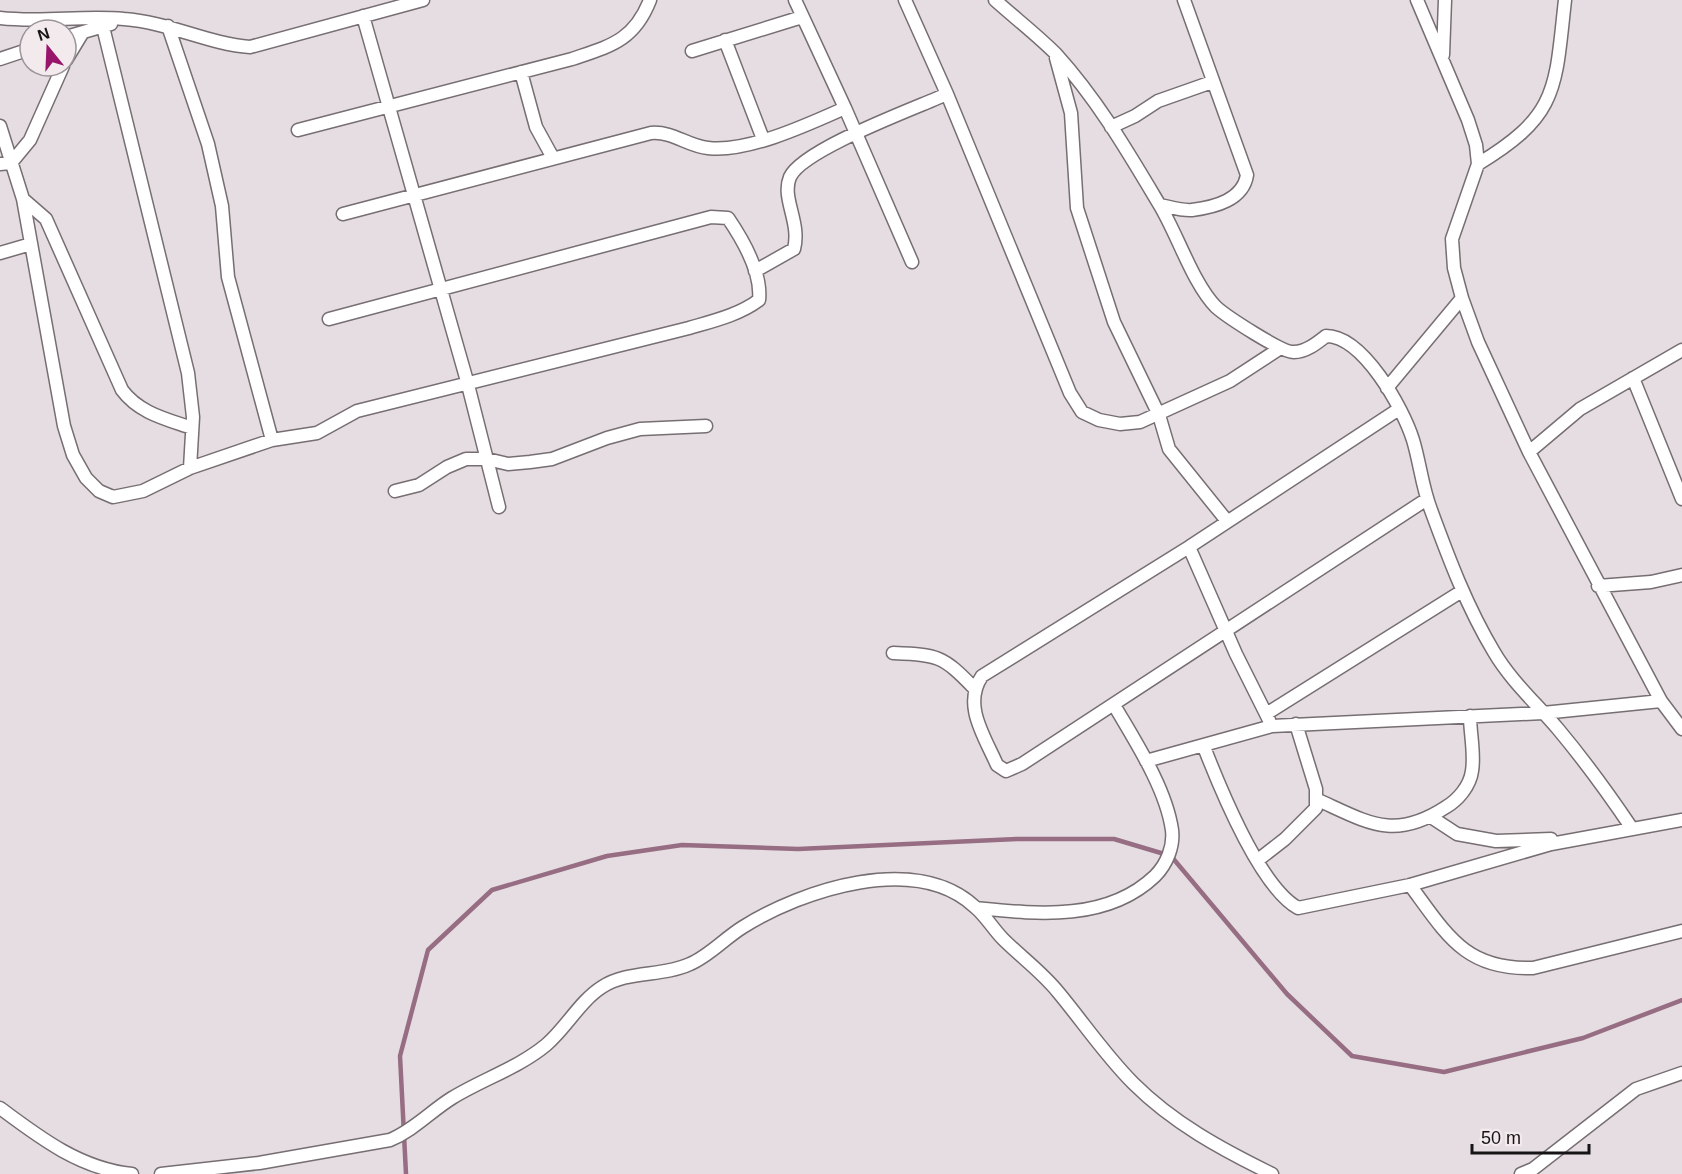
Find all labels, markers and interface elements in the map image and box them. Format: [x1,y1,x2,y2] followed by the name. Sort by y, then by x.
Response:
[18,18,78,78] north arrow
[35,24,52,44] text: N
[1472,1117,1589,1155] scale bar
[1481,1128,1521,1148] text: 50 m

